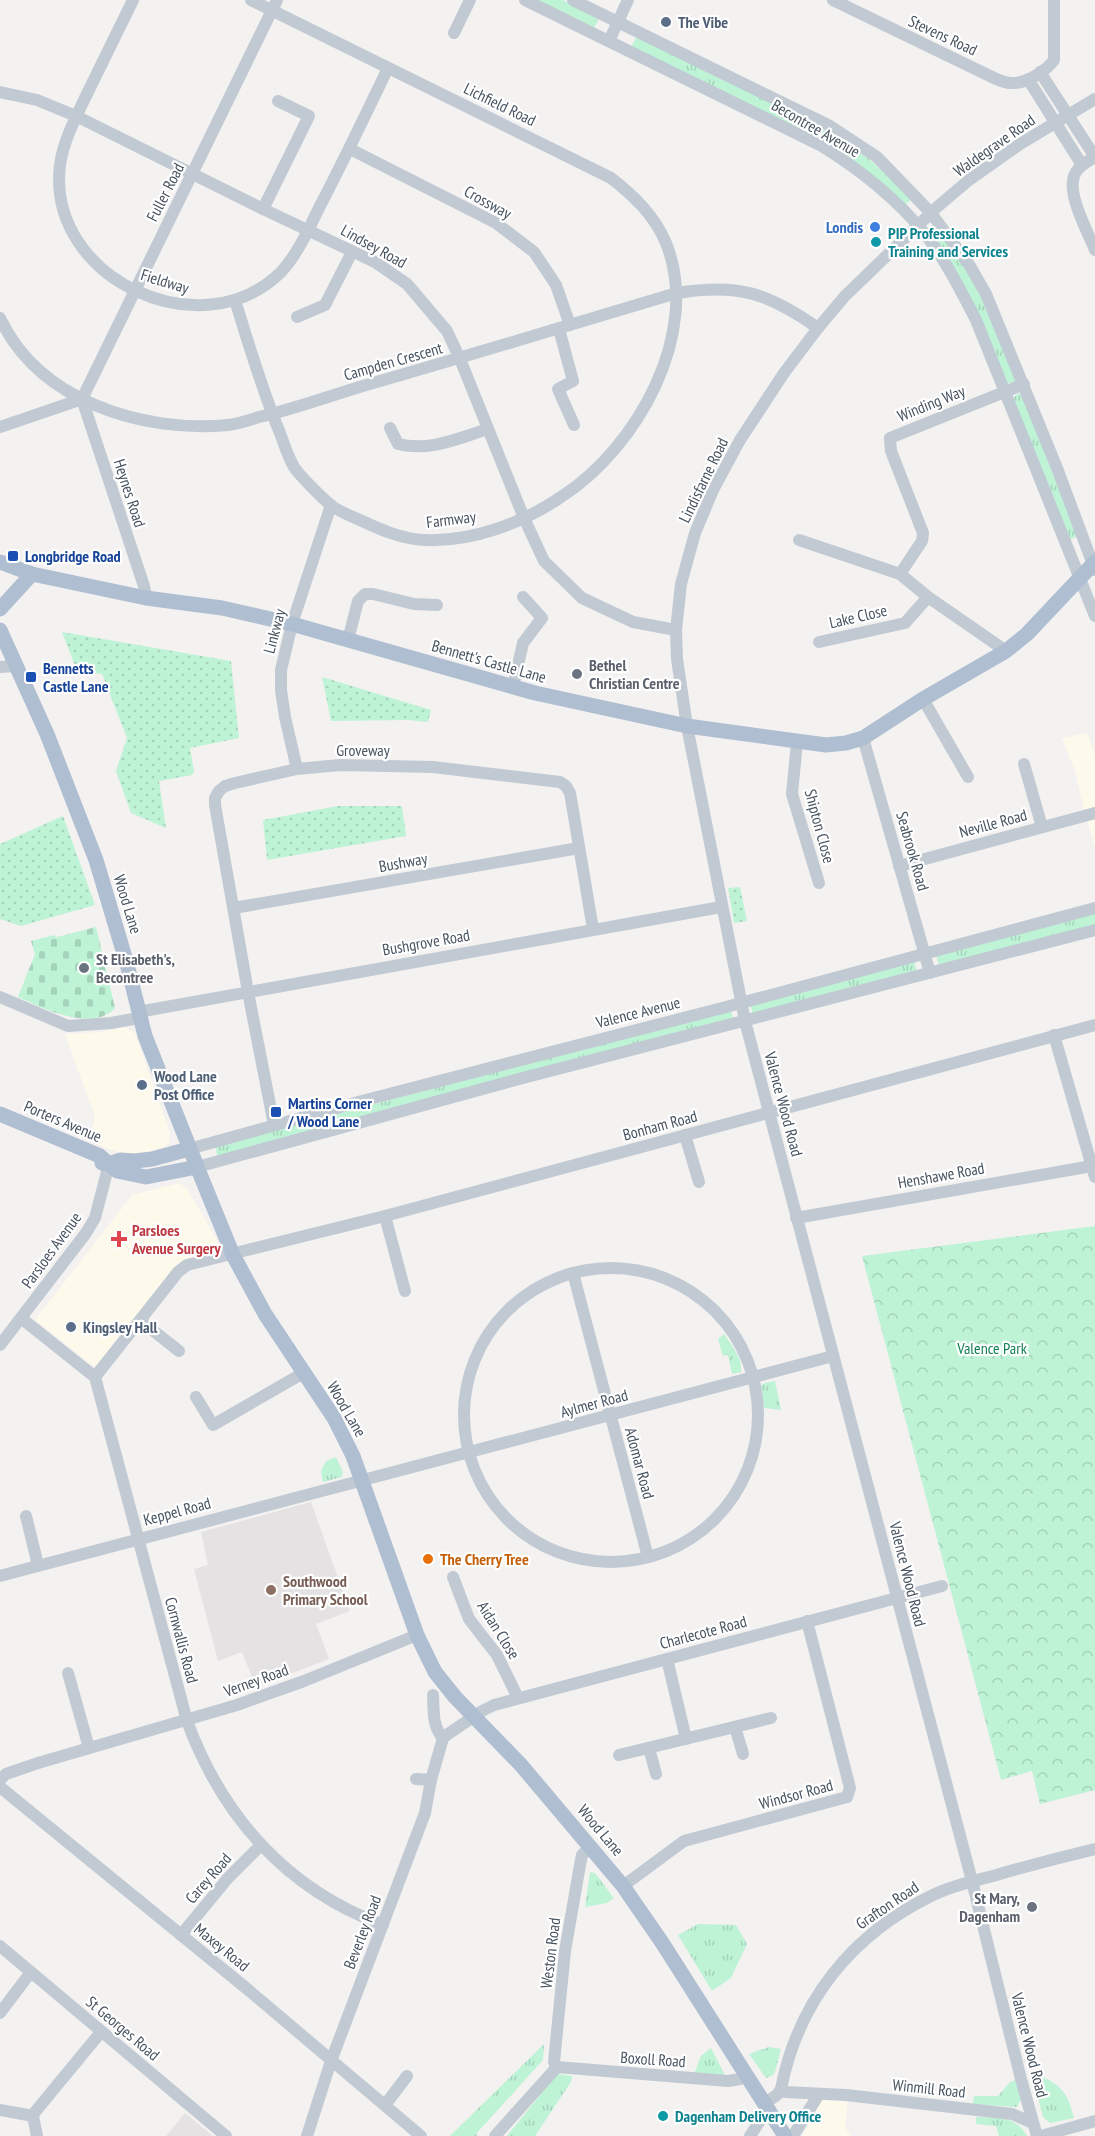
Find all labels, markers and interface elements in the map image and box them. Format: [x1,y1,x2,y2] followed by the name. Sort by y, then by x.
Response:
[906,10,981,60] street label: Stevens Road
[678,12,728,32] place label: The Vibe
[659,15,673,29] marker: The Vibe
[461,78,539,130] street label: Lichfield Road
[768,95,864,161] street label: Becontree Avenue
[949,110,1039,180] street label: Waldegrave Road
[142,159,188,224] street label: Fuller Road
[461,181,515,223] street label: Crossway
[826,217,863,237] place label: Londis
[338,220,410,272] street label: Lindsey Road
[868,220,882,234] marker: Londis
[888,223,1008,261] place label: PIP Professional Training and Services
[869,235,883,249] marker: PIP Professional Training and Services
[139,264,191,298] street label: Fieldway
[341,337,445,385] street label: Campden Crescent
[894,380,968,426] street label: Winding Way
[674,434,732,526] street label: Lindisfarne Road
[110,456,150,530] street label: Heynes Road
[425,506,477,532] street label: Farmway
[25,546,121,566] place label: Longbridge Road
[6,549,20,563] marker: Longbridge Road
[827,600,889,632] street label: Lake Close
[258,607,290,655] street label: Linkway
[430,635,548,687] street label: Bennett's Castle Lane
[589,655,680,693] place label: Bethel Christian Centre
[43,658,109,696] place label: Bennetts Castle Lane
[570,667,584,681] marker: Bethel Christian Centre
[24,670,38,684] marker: Bennetts Castle Lane
[336,740,390,760] street label: Groveway
[801,787,839,865] street label: Shipton Close
[957,804,1029,842] street label: Neville Road
[892,809,934,893] street label: Seabrook Road
[377,848,429,876] street label: Bushway
[110,872,146,936] street label: Wood Lane
[381,924,471,960] street label: Bushgrove Road
[96,949,175,987] place label: St Elisabeth's, Becontree
[77,961,91,975] marker: St Elisabeth's, Becontree
[593,992,682,1032] street label: Valence Avenue
[760,1049,808,1158] street label: Valence Wood Road
[153,1066,217,1104] place label: Wood Lane Post Office
[135,1078,149,1092] marker: Wood Lane Post Office
[287,1093,372,1131] place label: Martins Corner / Wood Lane
[21,1096,105,1146] street label: Porters Avenue
[269,1105,283,1119] marker: Martins Corner / Wood Lane
[621,1105,699,1144] street label: Bonham Road
[896,1158,986,1192] street label: Henshawe Road
[17,1208,85,1292] street label: Parsloes Avenue
[131,1220,221,1258] place label: Parsloes Avenue Surgery
[110,1230,128,1248] marker: Parsloes Avenue Surgery
[83,1317,158,1337] place label: Kingsley Hall
[64,1320,78,1334] marker: Kingsley Hall
[956,1338,1028,1358] park label: Valence Park
[323,1378,371,1440] street label: Wood Lane
[558,1384,630,1422] street label: Aylmer Road
[621,1425,659,1501] street label: Adomar Road
[141,1492,213,1530] street label: Keppel Road
[885,1519,931,1629] street label: Valence Wood Road
[440,1549,529,1569] place label: The Cherry Tree
[421,1552,435,1566] marker: The Cherry Tree
[283,1571,368,1609] place label: Southwood Primary School
[264,1583,278,1597] marker: Southwood Primary School
[161,1595,203,1685] street label: Cornwallis Road
[473,1597,525,1663] street label: Aidan Close
[657,1611,749,1653] street label: Charlecote Road
[220,1659,291,1701] street label: Verney Road
[757,1775,835,1813] street label: Windsor Road
[574,1800,628,1860] street label: Wood Lane
[181,1849,235,1907] street label: Carey Road
[852,1877,922,1933] street label: Grafton Road
[959,1888,1020,1926] place label: St Mary, Dagenham
[339,1892,385,1972] street label: Beverley Road
[1025,1900,1039,1914] marker: St Mary, Dagenham
[536,1916,564,1990] street label: Weston Road
[190,1919,254,1975] street label: Maxey Road
[1007,1990,1053,2100] street label: Valence Wood Road
[82,1991,164,2065] street label: St Georges Road
[620,2047,686,2071] street label: Boxoll Road
[892,2074,967,2102] street label: Winmill Road
[675,2106,822,2126] place label: Dagenham Delivery Office
[656,2109,670,2123] marker: Dagenham Delivery Office

